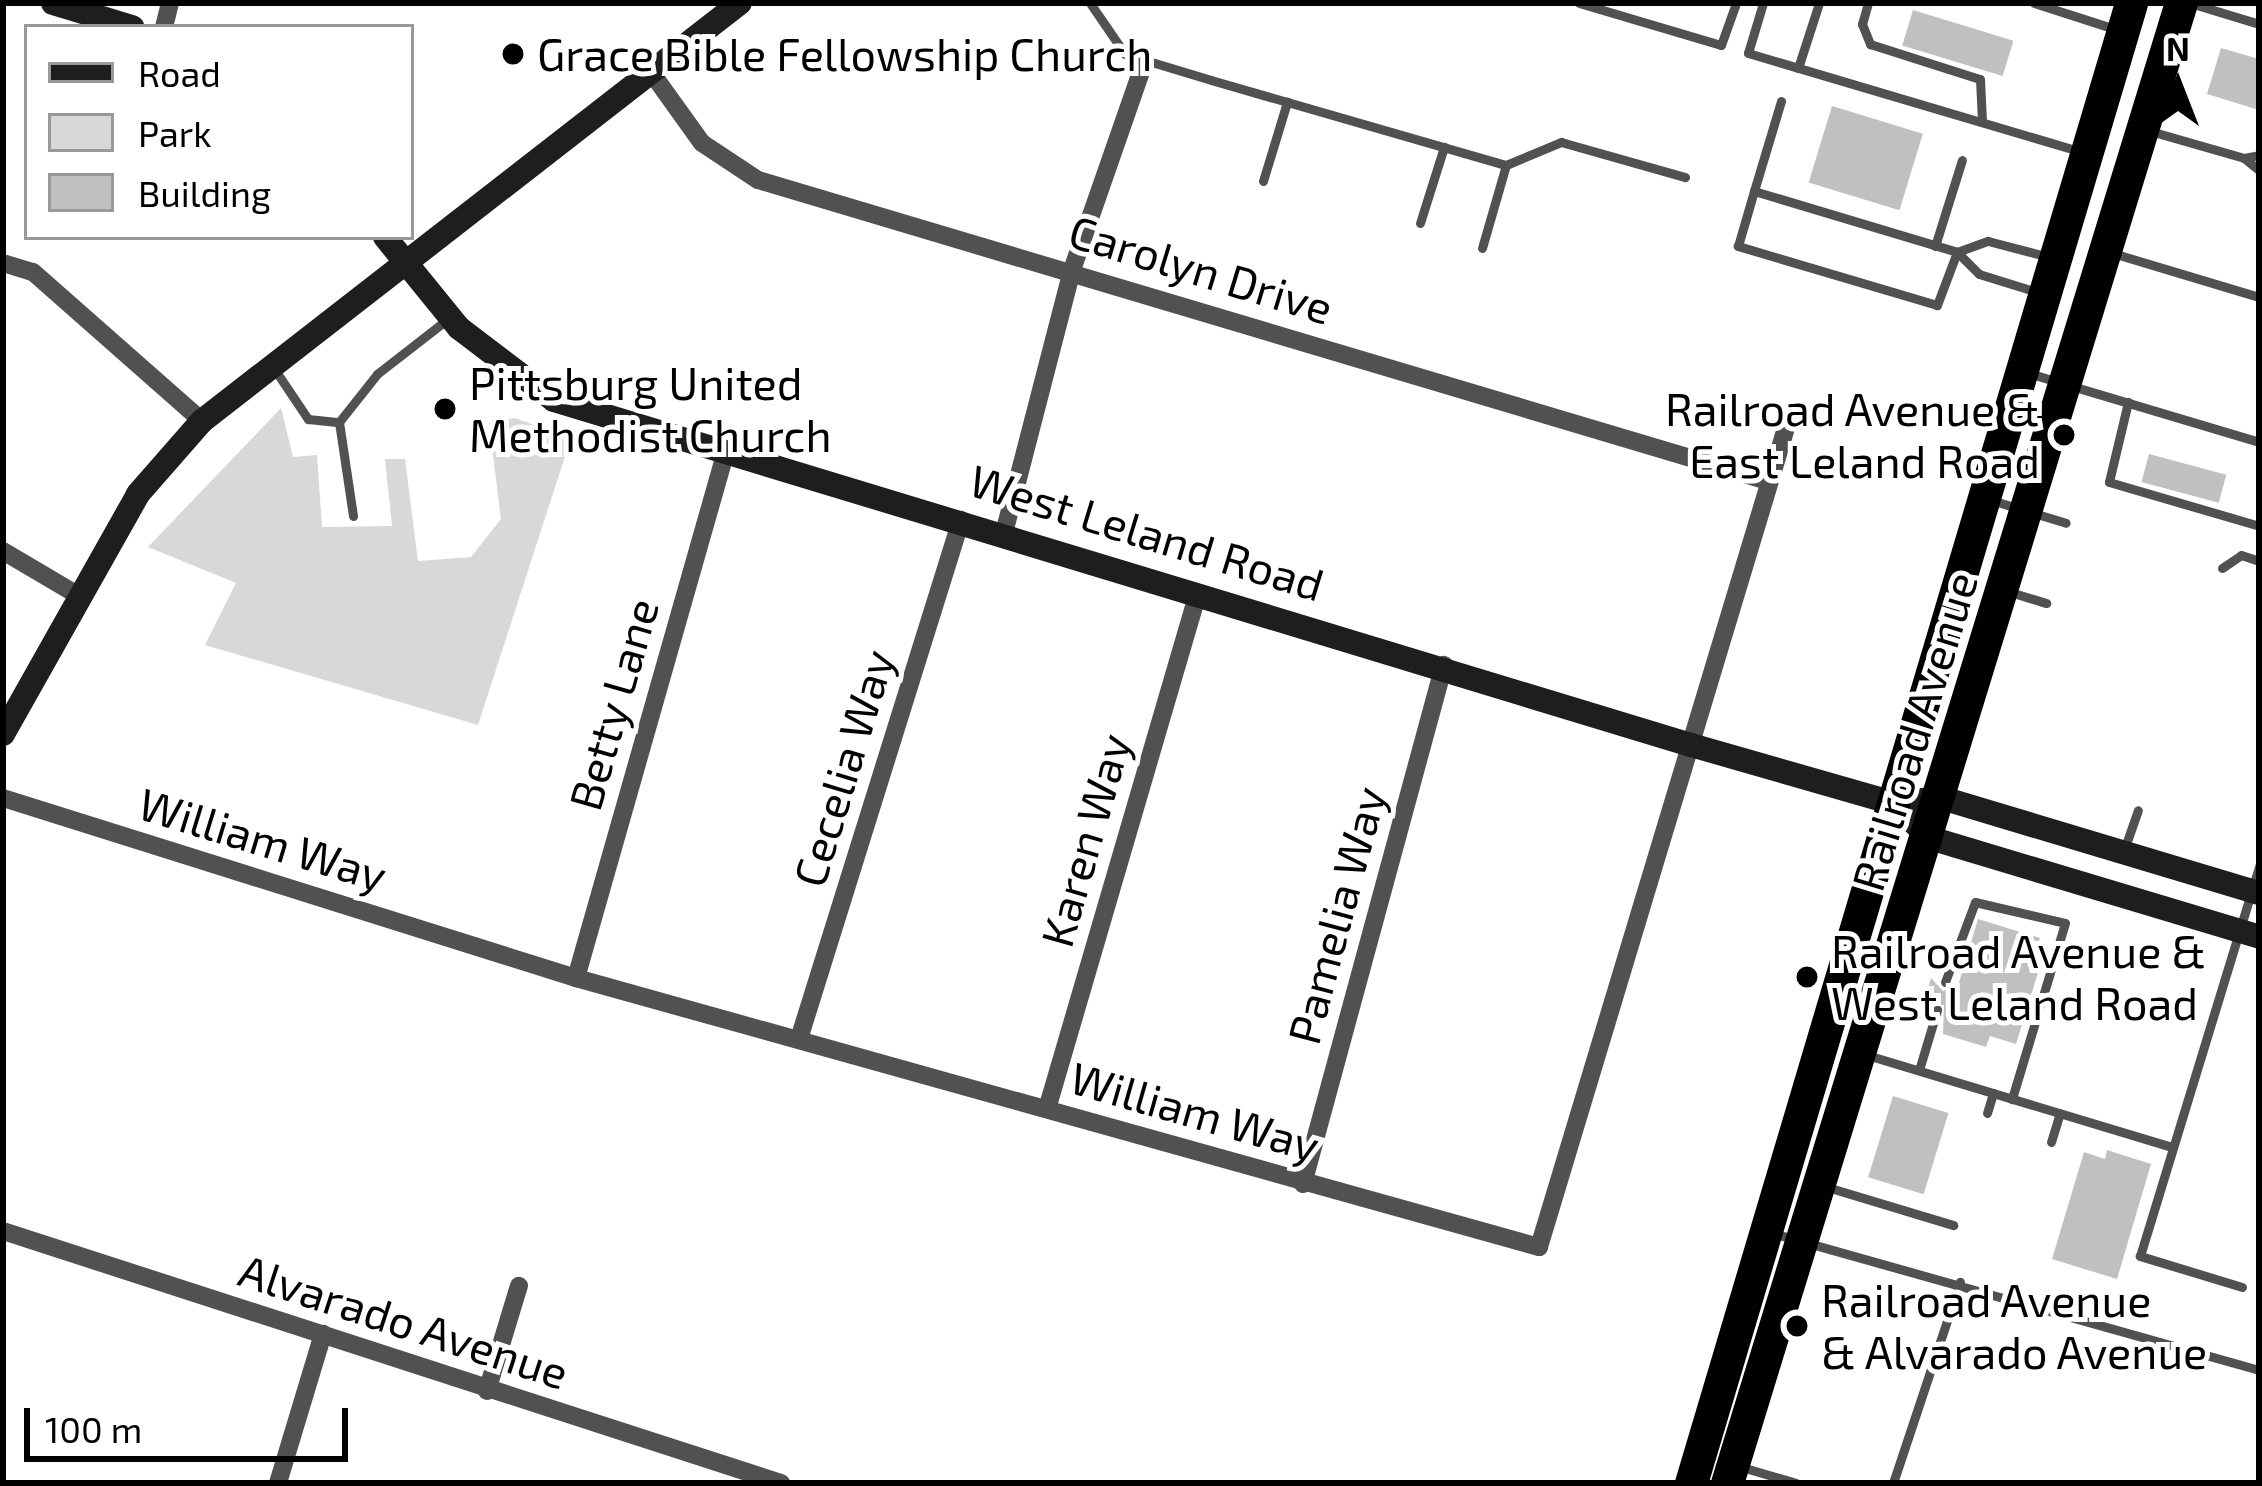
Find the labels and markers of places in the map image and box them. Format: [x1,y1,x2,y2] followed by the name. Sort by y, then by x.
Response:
[537,27,1152,81] place label: Grace Bible Fellowship Church
[500,41,526,67] marker: Grace Bible Fellowship Church
[469,356,832,462] place label: Pittsburg United Methodist Church
[1664,382,2040,488] place label: Railroad Avenue & East Leland Road
[432,396,458,422] marker: Pittsburg United Methodist Church
[2051,422,2077,448] marker: Railroad Avenue & East Leland Road
[1831,924,2207,1030] place label: Railroad Avenue & West Leland Road
[1794,964,1820,990] marker: Railroad Avenue & West Leland Road
[1821,1273,2209,1379] place label: Railroad Avenue & Alvarado Avenue
[1784,1313,1810,1339] marker: Railroad Avenue & Alvarado Avenue

